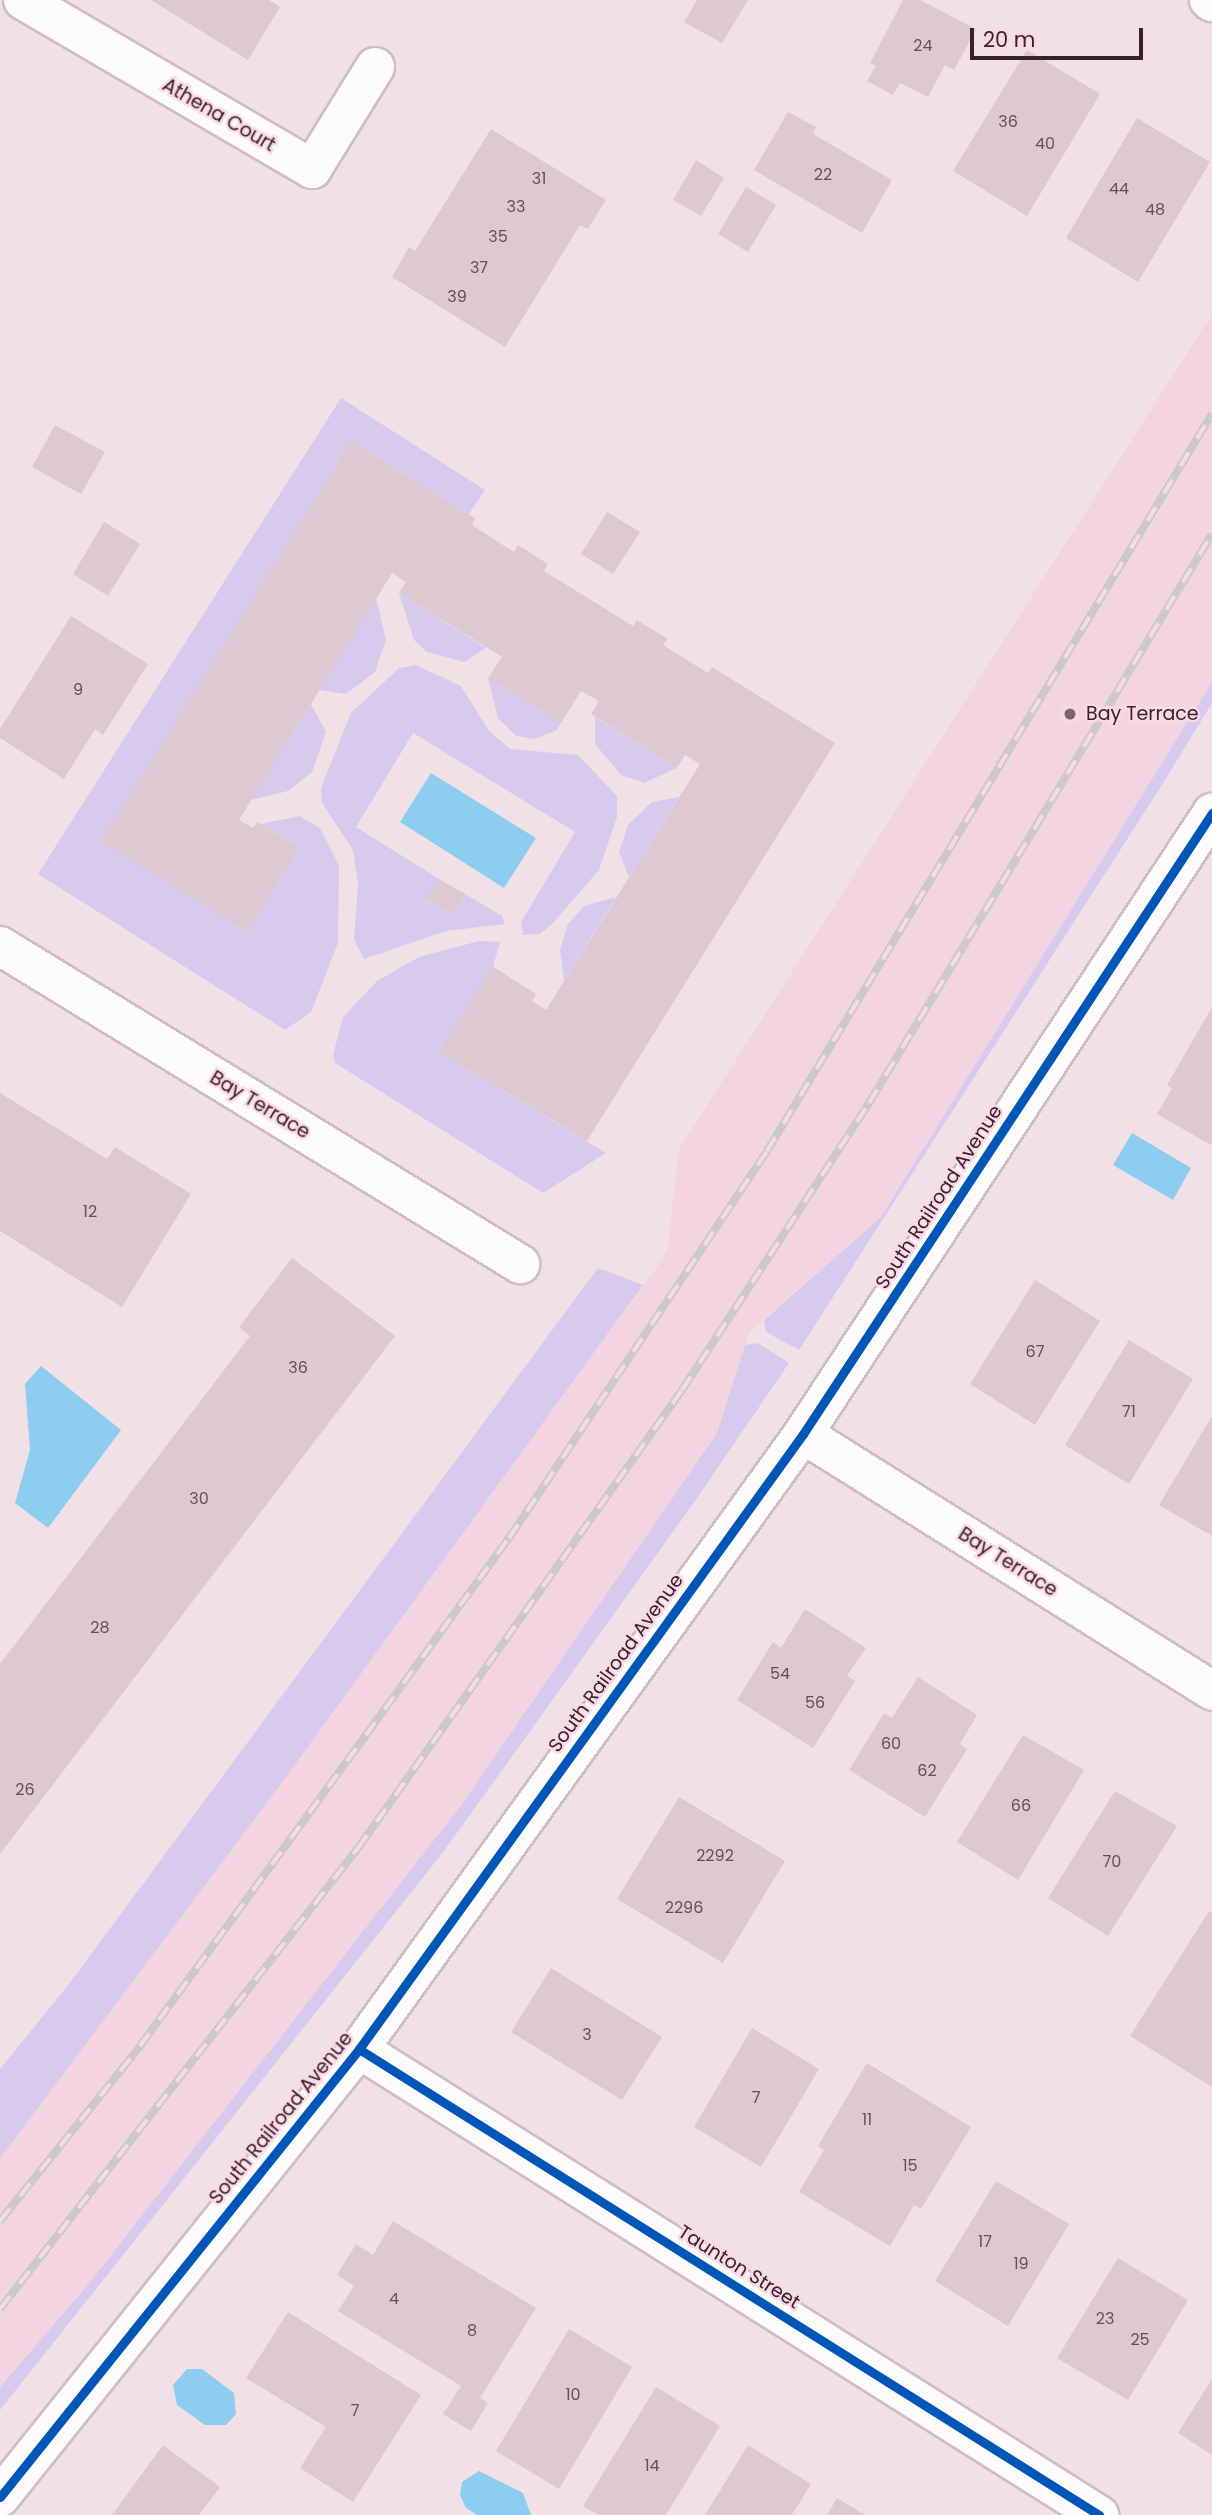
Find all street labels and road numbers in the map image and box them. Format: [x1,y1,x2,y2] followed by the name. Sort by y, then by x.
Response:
[158,73,280,157] street label: Athena Court
[206,1066,314,1144] street label: Bay Terrace
[871,1101,1007,1293] street label: South Railroad Avenue
[954,1522,1062,1602] street label: Bay Terrace
[544,1569,688,1757] street label: South Railroad Avenue
[205,2027,357,2209] street label: South Railroad Avenue
[674,2220,804,2314] street label: Taunton Street

